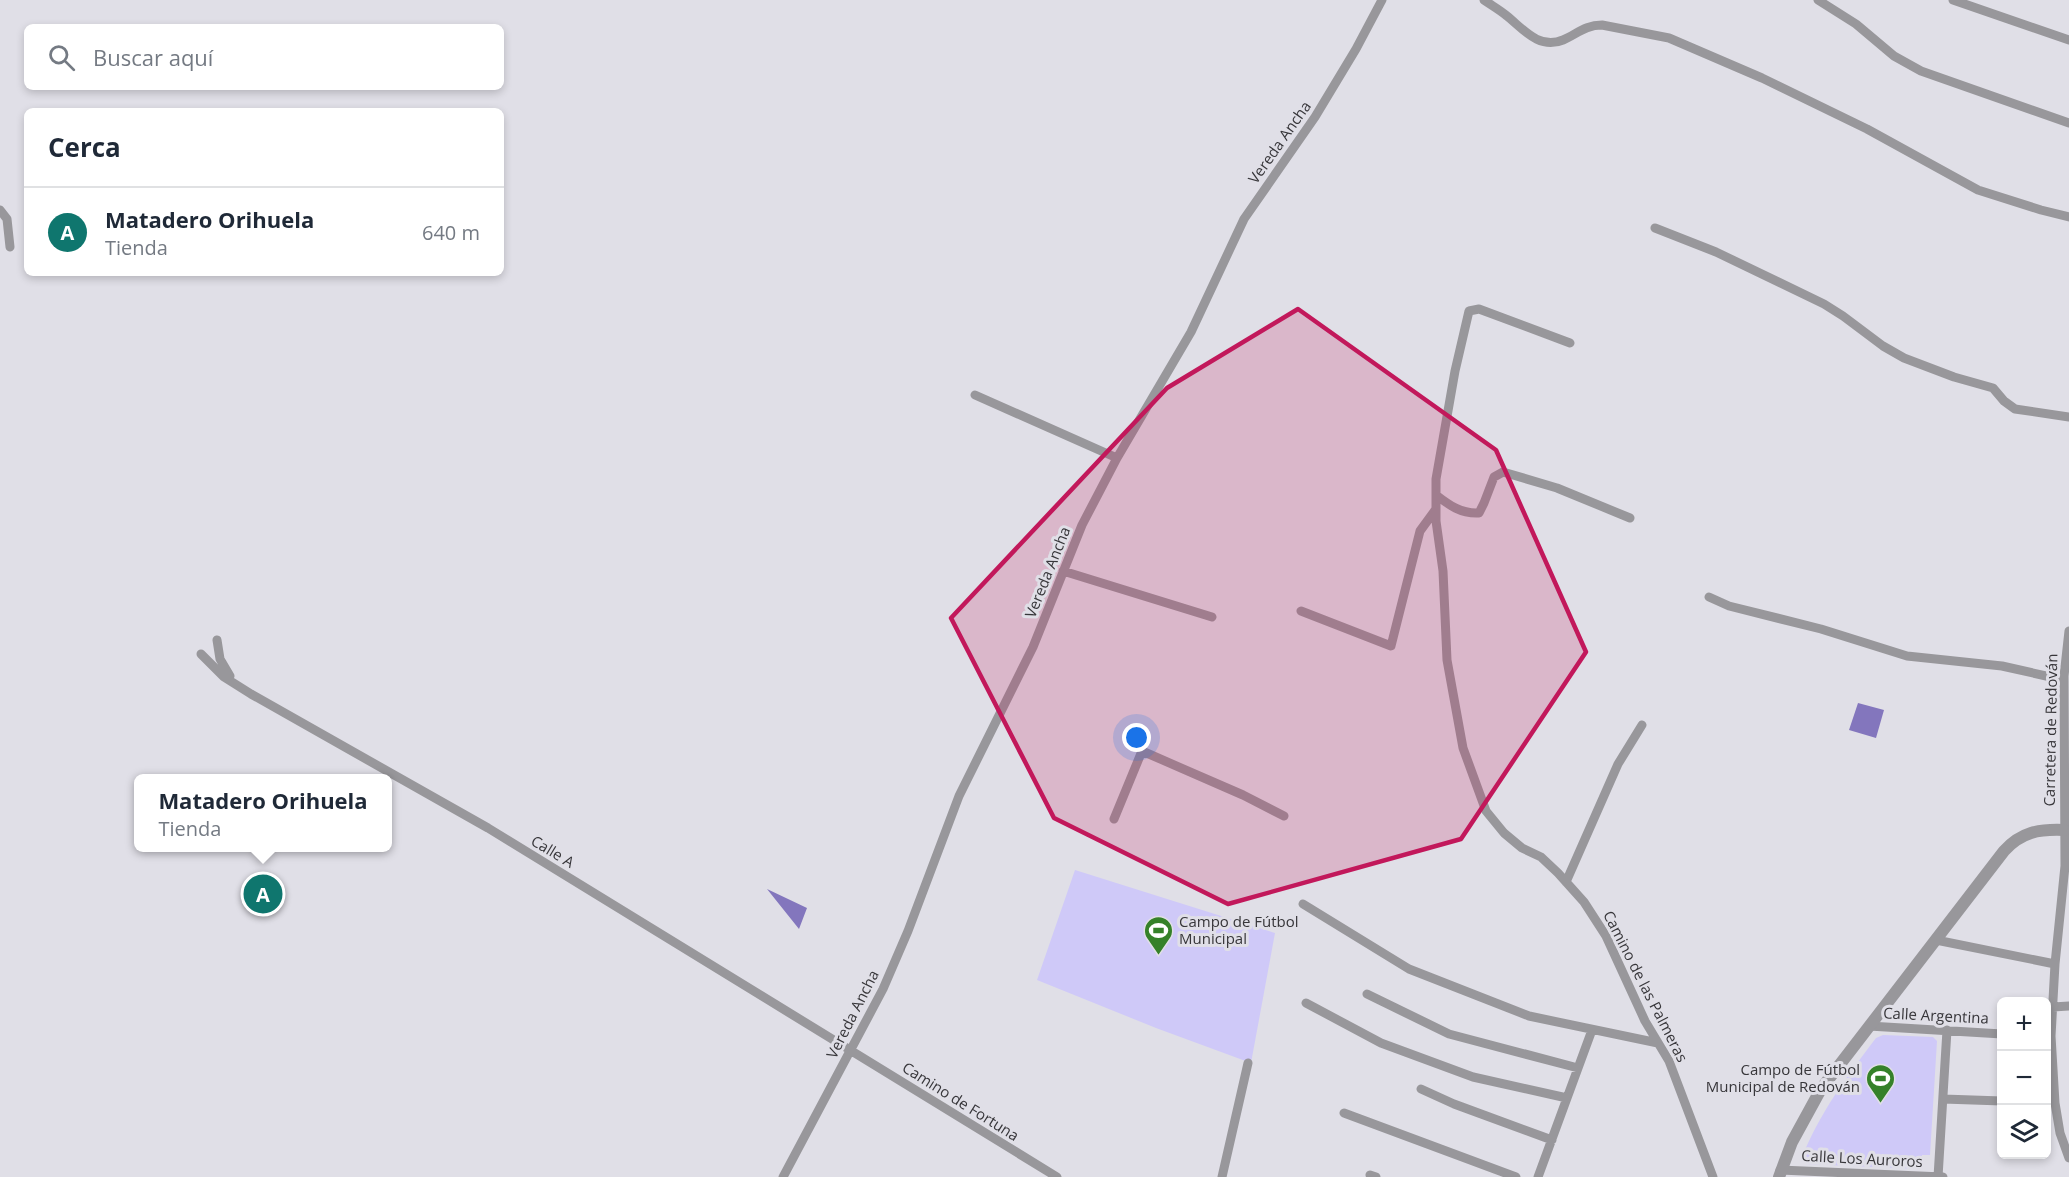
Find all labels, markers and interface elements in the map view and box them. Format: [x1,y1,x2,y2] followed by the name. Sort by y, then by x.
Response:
[24,24,504,90] search box
[45,41,78,74] icon: search
[93,42,213,72] text: Buscar aquí
[1243,97,1315,187] street label: Vereda Ancha
[48,129,121,165] text: Cerca
[105,204,314,234] text: Matadero Orihuela
[61,219,74,246] text: A
[422,219,480,246] text: 640 m
[105,234,168,261] text: Tienda
[1020,523,1074,621] street label: Vereda Ancha
[2039,653,2061,807] street label: Carretera de Redován
[1122,723,1151,752] your location
[134,774,392,852] popup
[158,785,368,815] text: Matadero Orihuela
[158,815,221,842] text: Tienda
[528,830,579,872] street label: Calle A
[244,872,282,916] pin: A
[1599,907,1693,1065] street label: Camino de las Palmeras
[1179,911,1299,948] place label: Campo de Fútbol Municipal
[1142,914,1174,956] sports icon: Campo de Fútbol Municipal
[821,966,883,1062] street label: Vereda Ancha
[1997,997,2051,1159] map controls
[1997,997,2051,1051] button: +
[1883,1002,1989,1028] street label: Calle Argentina
[1997,1051,2051,1105] button: −
[899,1057,1023,1145] street label: Camino de Fortuna
[1706,1059,1860,1096] place label: Campo de Fútbol Municipal de Redován
[1865,1062,1897,1104] sports icon: Campo de Fútbol Municipal de Redován
[1997,1105,2051,1159] button: layers
[1801,1145,1923,1171] street label: Calle Los Auroros

